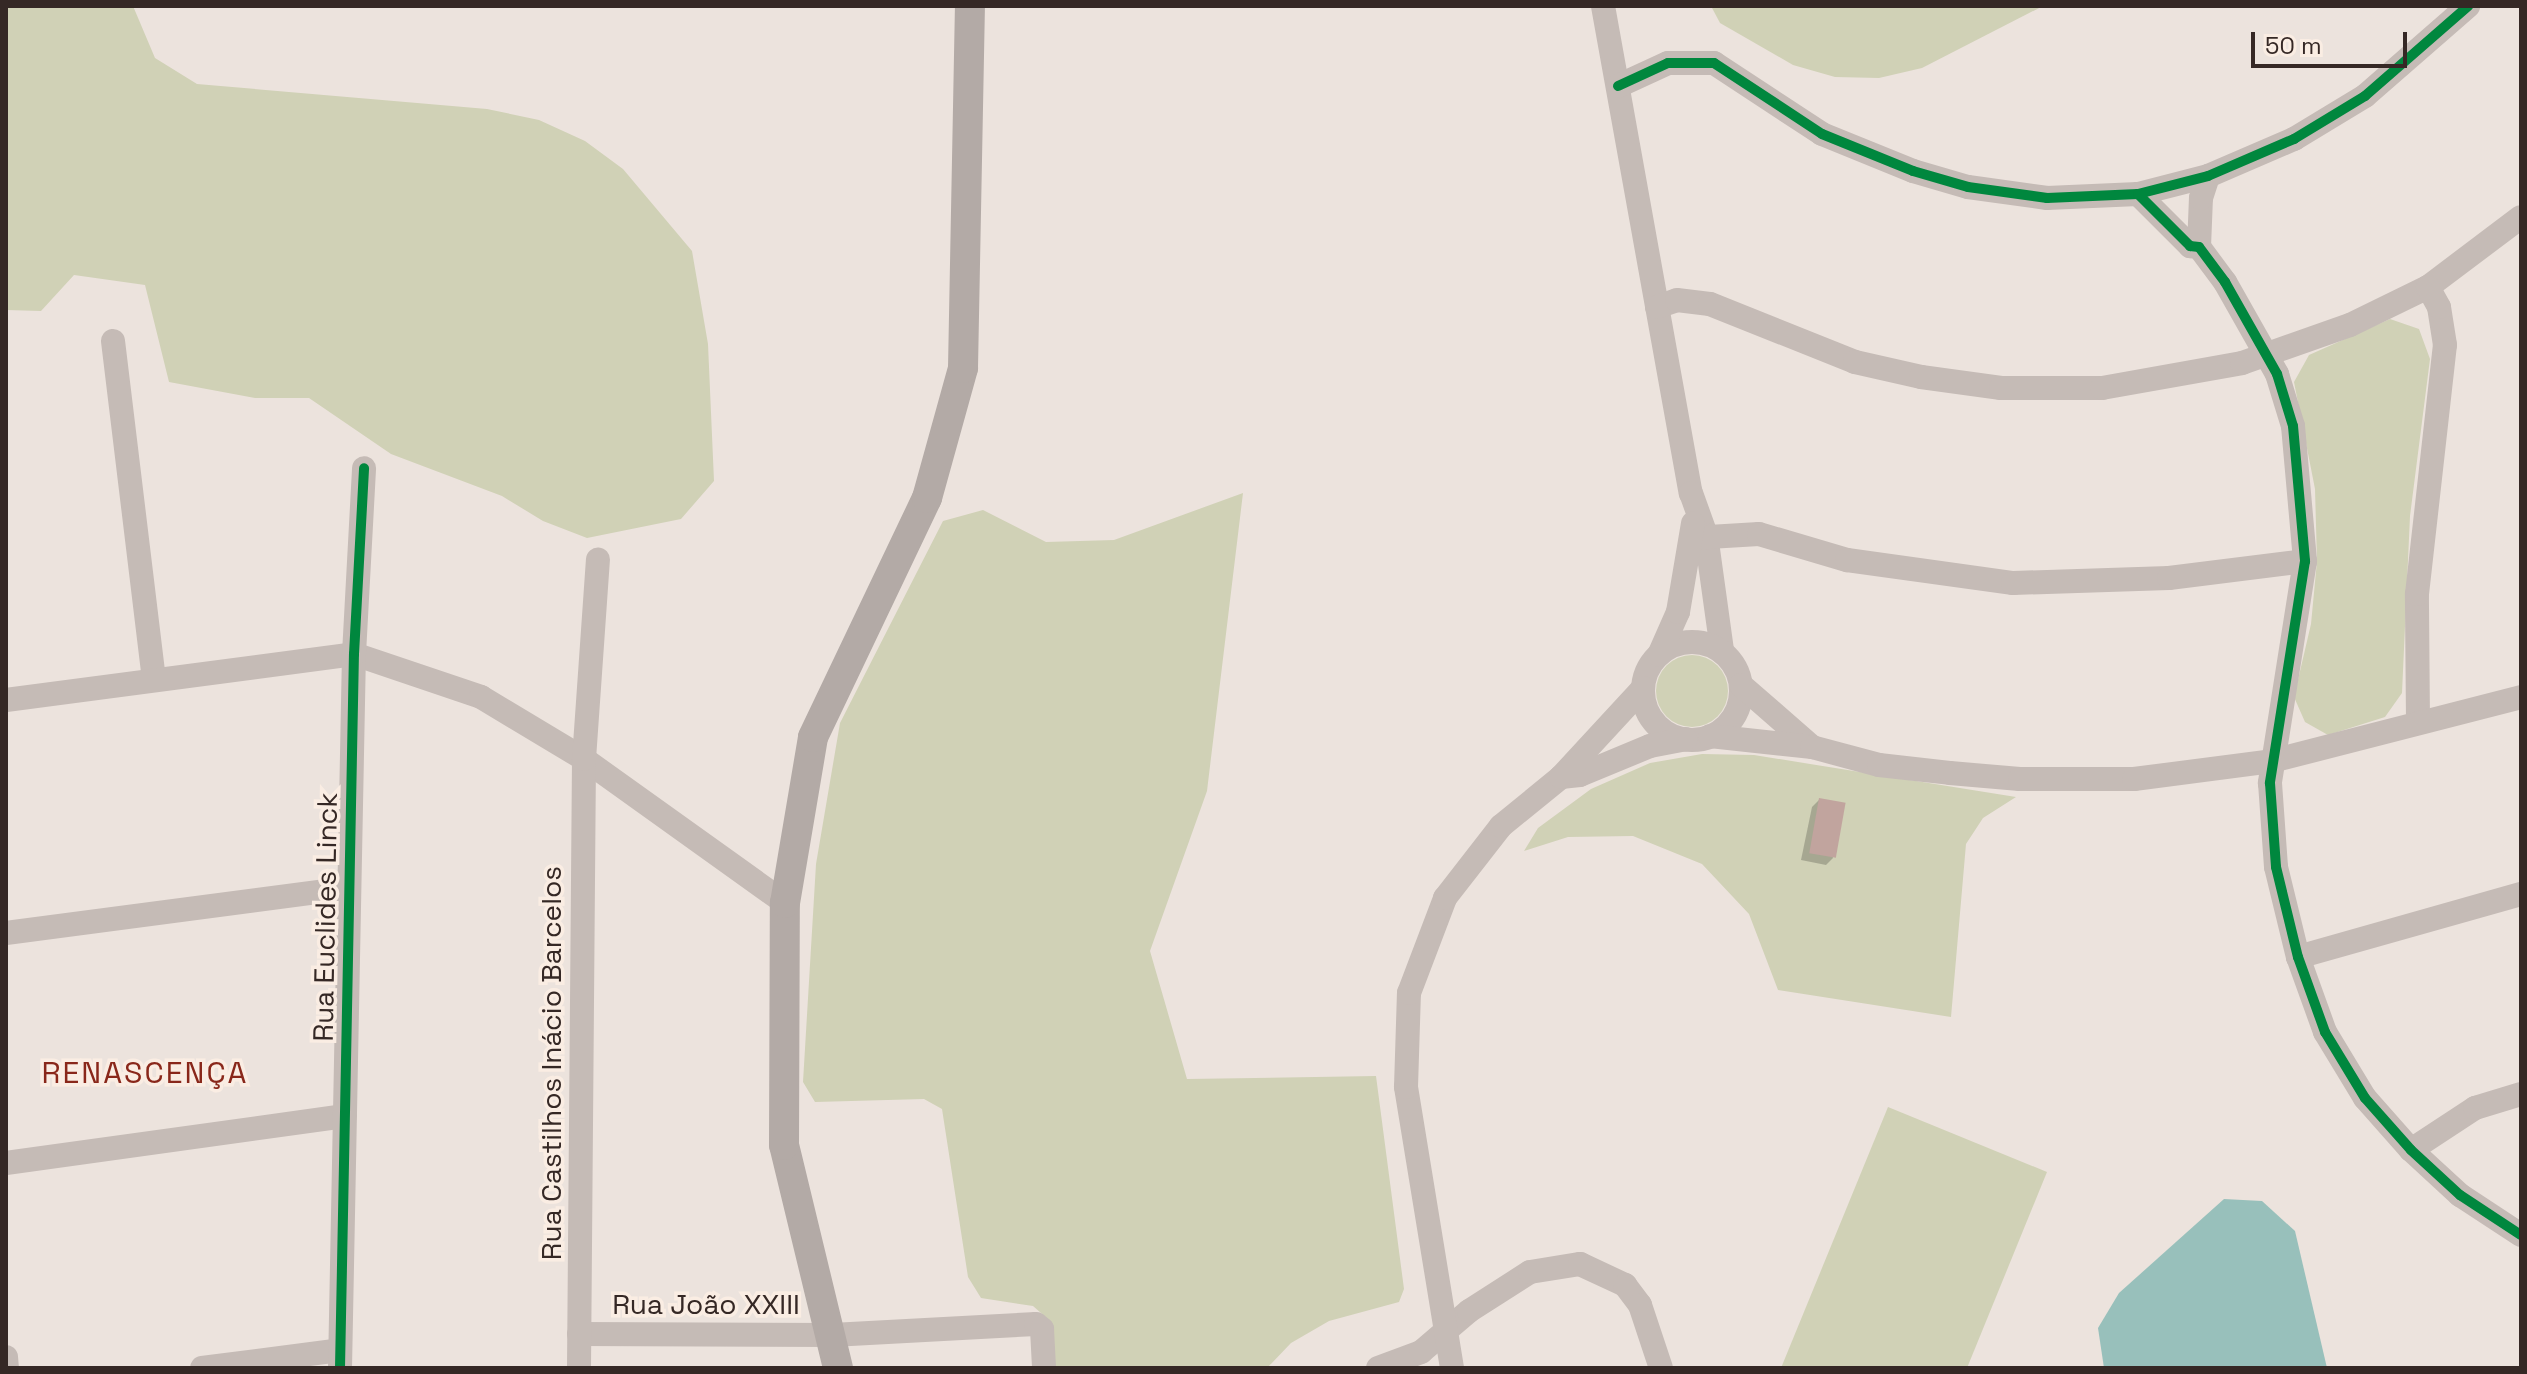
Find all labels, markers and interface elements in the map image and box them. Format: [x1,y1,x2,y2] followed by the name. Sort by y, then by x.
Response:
[2255,16,2411,66] scale bar
[2265,30,2322,61] text: 50 m
[306,792,344,1042] street label: Rua Euclides Linck
[534,866,568,1260] street label: Rua Castilhos Inácio Barcelos
[42,1055,248,1091] district label: RENASCENÇA
[612,1287,800,1321] street label: Rua João XXIII

